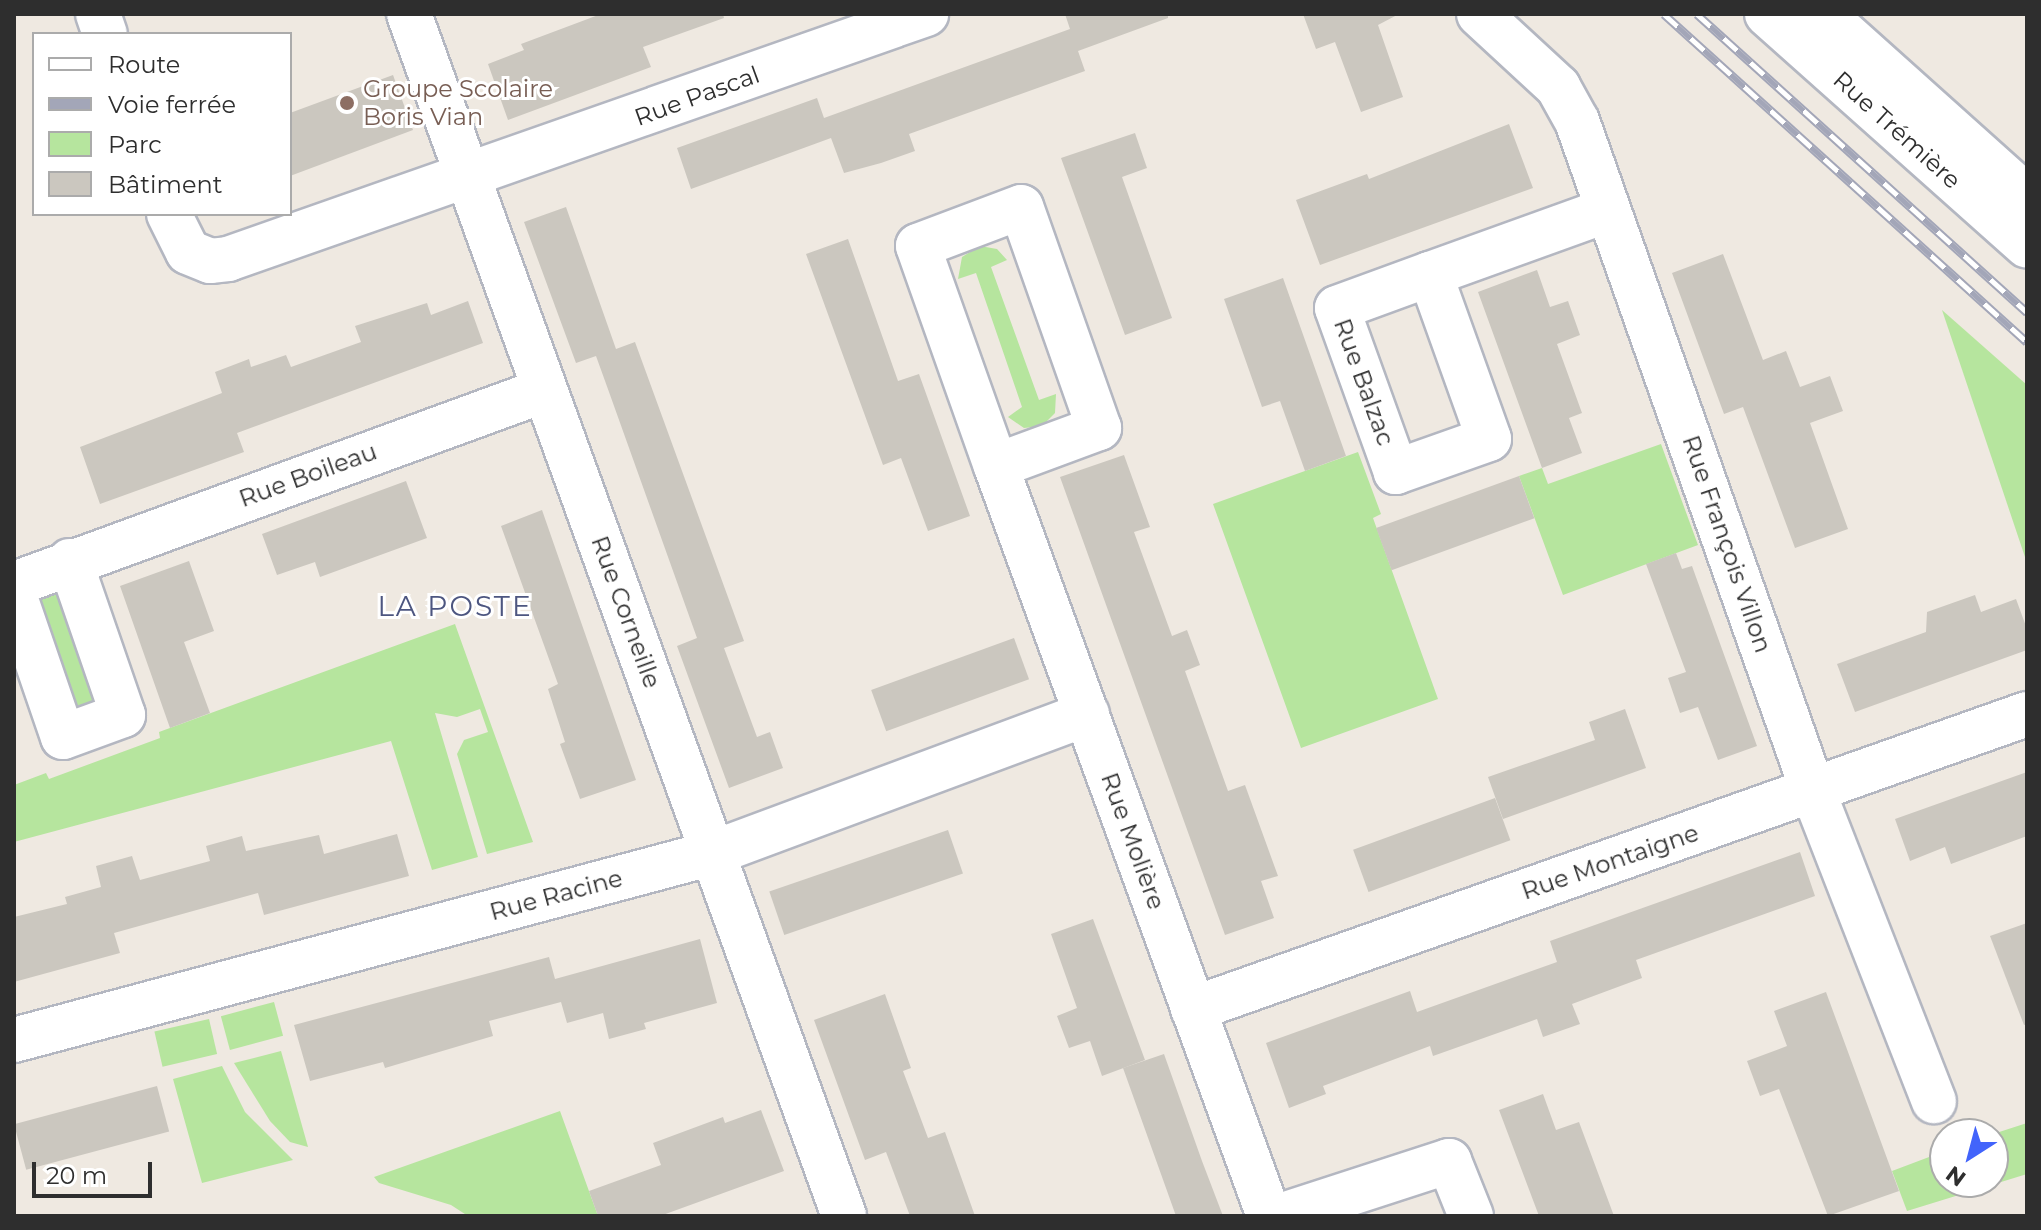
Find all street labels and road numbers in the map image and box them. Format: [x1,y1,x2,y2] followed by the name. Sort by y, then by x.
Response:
[630,60,764,132] street label: Rue Pascal
[1827,65,1967,195] street label: Rue Trémière
[1328,315,1400,449] street label: Rue Balzac
[1676,432,1778,656] street label: Rue François Villon
[235,437,381,513] street label: Rue Boileau
[585,532,667,692] street label: Rue Corneille
[1095,769,1171,913] street label: Rue Molière
[1518,818,1702,906] street label: Rue Montaigne
[487,863,625,927] street label: Rue Racine

